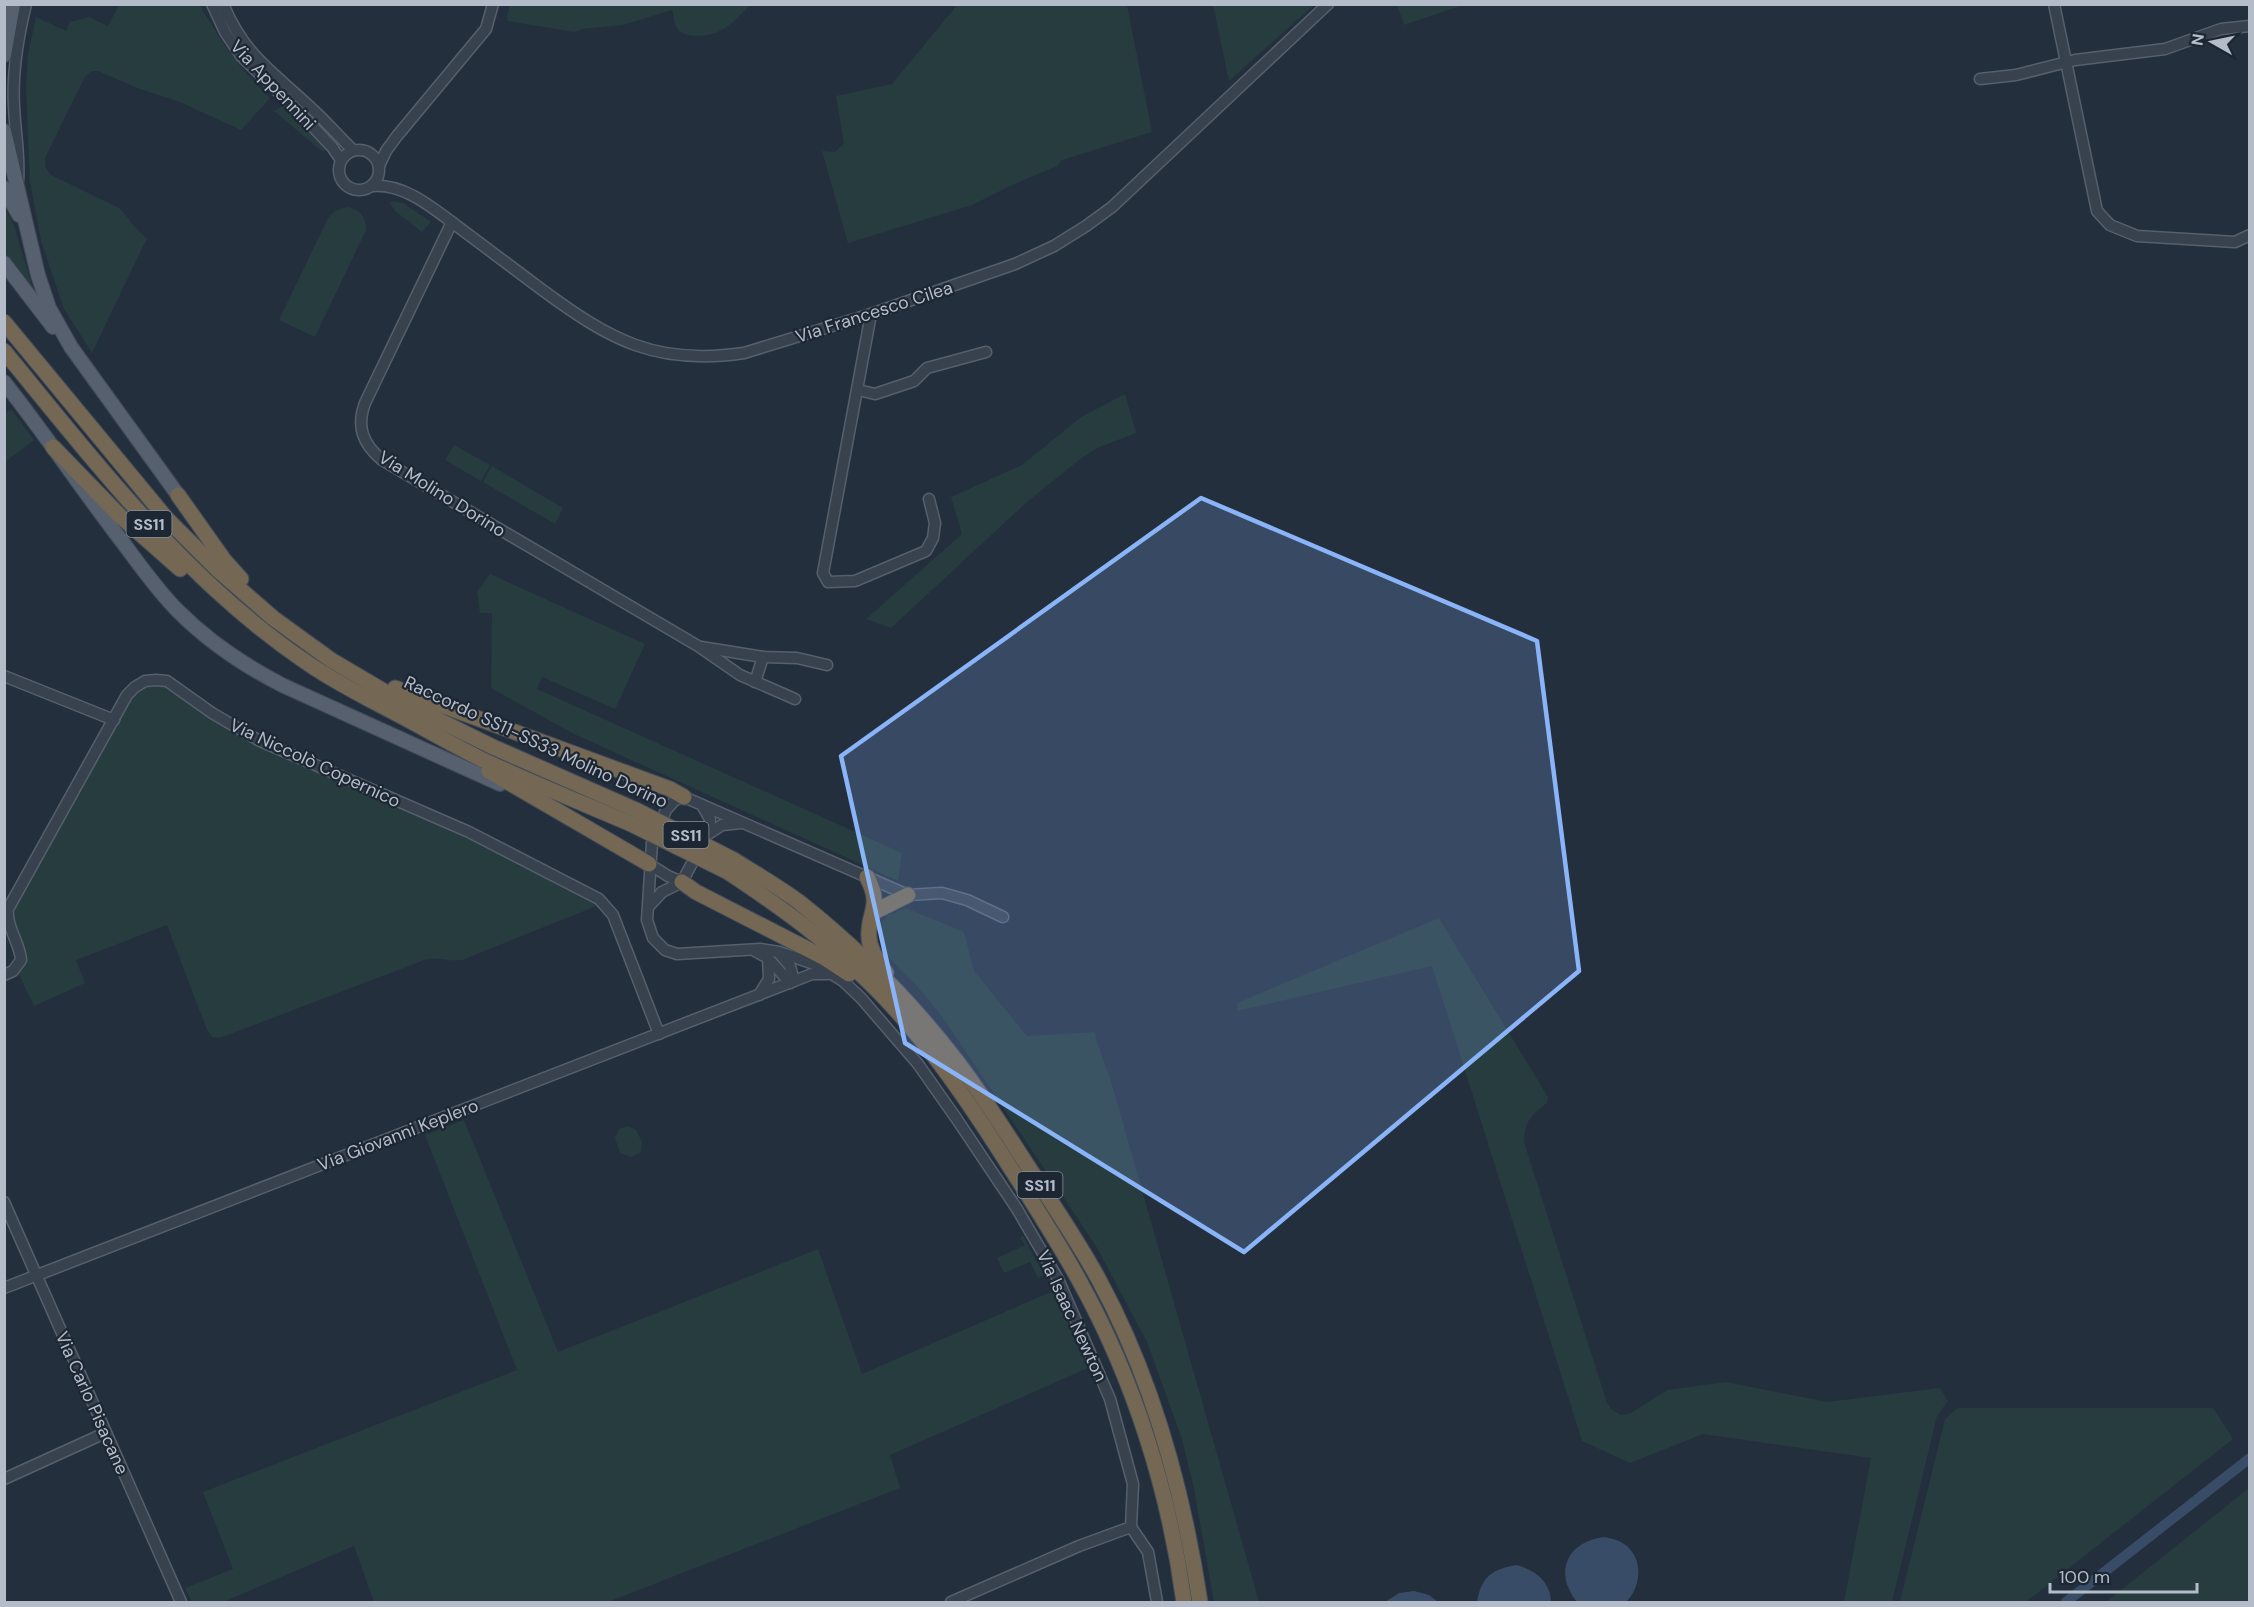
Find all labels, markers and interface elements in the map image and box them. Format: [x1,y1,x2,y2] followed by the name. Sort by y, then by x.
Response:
[2182,12,2242,72] north arrow
[2186,32,2209,47] text: N
[225,35,321,135] street label: Via Appennini
[792,275,956,349] street label: Via Francesco Cilea
[374,445,510,543] street label: Via Molino Dorino
[126,511,172,537] road number: SS11
[400,670,672,814] street label: Raccordo SS11-SS33 Molino Dorino
[226,713,404,813] street label: Via Niccolò Copernico
[664,822,708,848] road number: SS11
[314,1093,482,1177] street label: Via Giovanni Keplero
[1018,1172,1062,1198] road number: SS11
[1031,1246,1113,1386] street label: Via Isaac Newton
[50,1328,134,1478] street label: Via Carlo Pisacane
[2050,1556,2197,1594] scale bar
[2059,1565,2110,1589] text: 100 m

